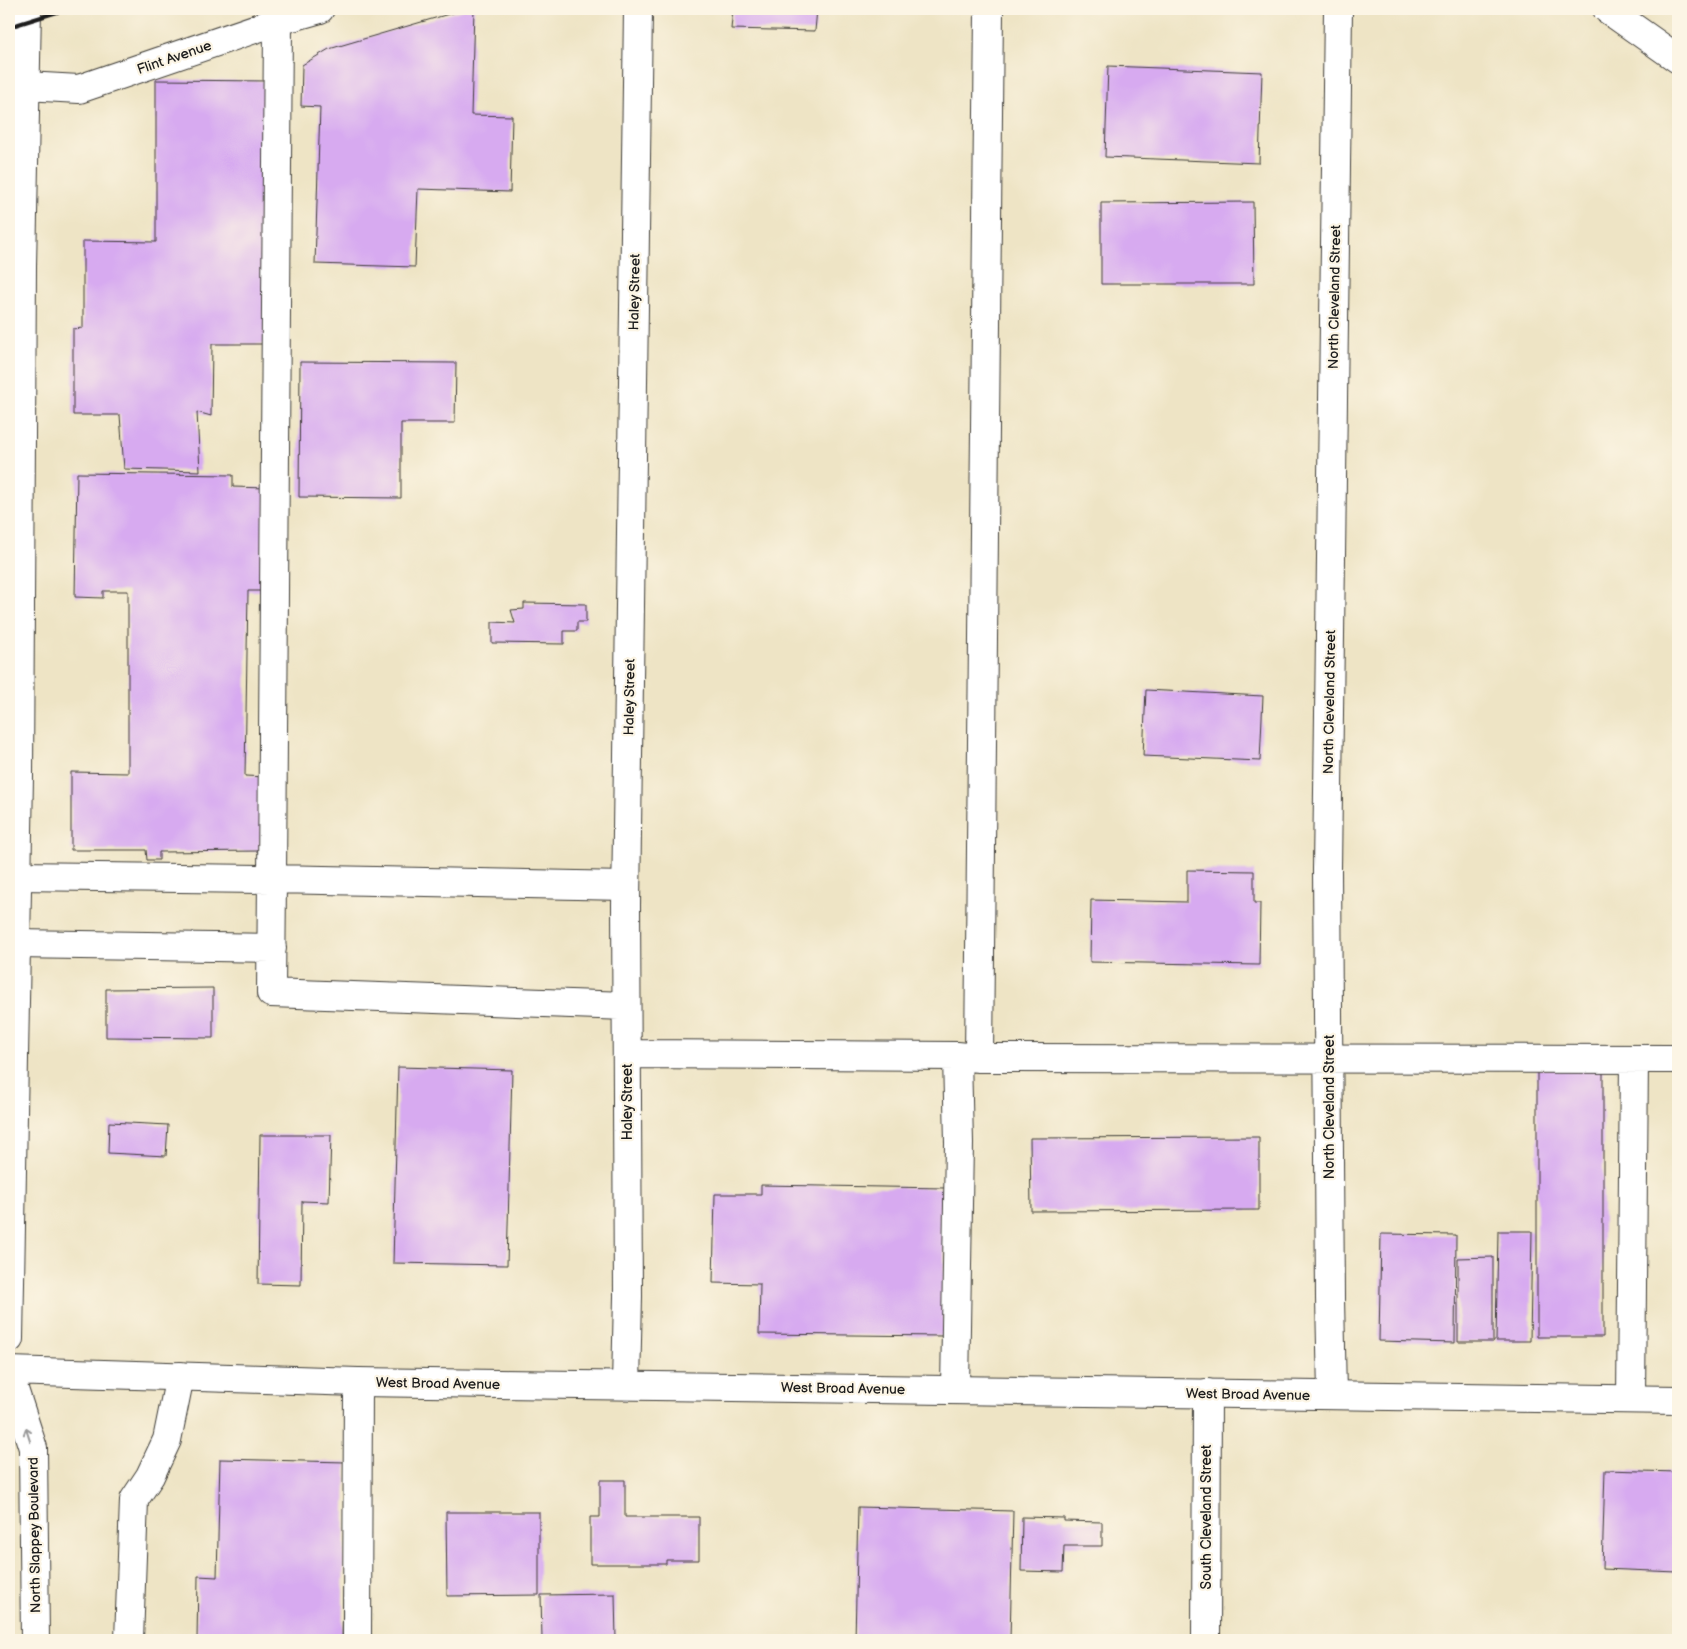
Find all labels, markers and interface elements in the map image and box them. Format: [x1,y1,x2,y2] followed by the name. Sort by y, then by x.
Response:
[135,37,214,78] street label: Flint Avenue
[1325,224,1344,369] street label: North Cleveland Street
[625,253,644,331] street label: Haley Street
[1320,629,1339,774] street label: North Cleveland Street
[620,658,639,736] street label: Haley Street
[1321,1034,1338,1179] street label: North Cleveland Street
[619,1063,636,1140] street label: Haley Street
[376,1374,500,1393] street label: West Broad Avenue
[781,1379,905,1398] street label: West Broad Avenue
[1186,1385,1310,1404] street label: West Broad Avenue
[23,1427,33,1443] one-way arrow
[1198,1444,1215,1589] street label: South Cleveland Street
[25,1457,44,1613] street label: North Slappey Boulevard

